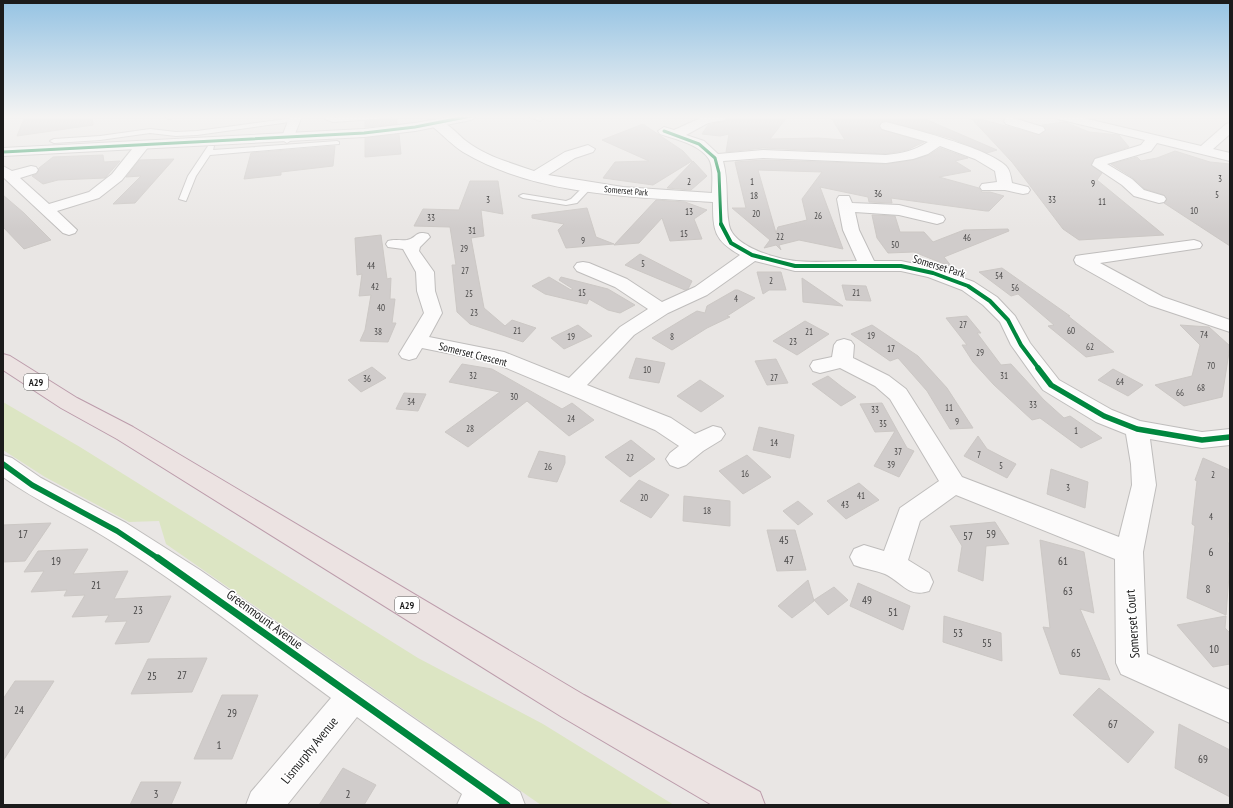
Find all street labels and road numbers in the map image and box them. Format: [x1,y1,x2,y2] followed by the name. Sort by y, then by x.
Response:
[603,183,649,198] street label: Somerset Park
[911,251,968,281] street label: Somerset Park
[437,339,509,369] street label: Somerset Crescent
[24,374,48,390] road number: A29
[223,586,306,653] street label: Greenmount Avenue
[1122,589,1143,659] street label: Somerset Court
[395,597,419,613] road number: A29
[277,713,342,787] street label: Lismurphy Avenue

